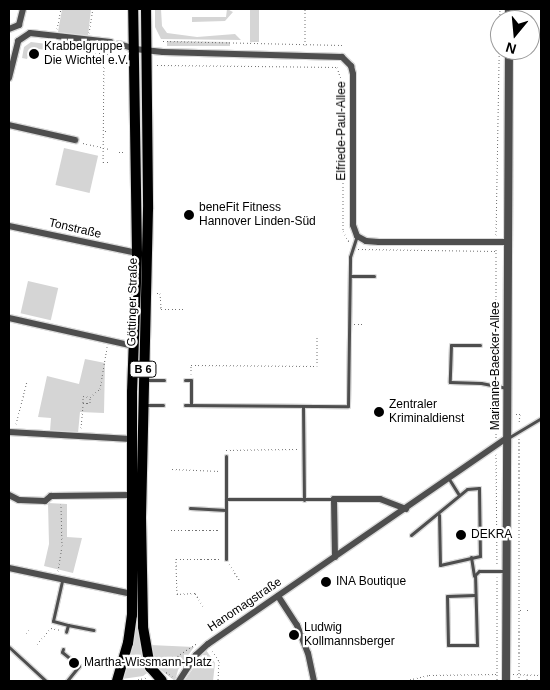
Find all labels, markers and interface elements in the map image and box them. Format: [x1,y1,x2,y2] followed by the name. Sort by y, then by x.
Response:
[490,10,540,60] north arrow
[504,39,518,58] text: N
[44,40,128,68] place label: Krabbelgruppe Die Wichtel e.V.
[28,48,40,60] marker: Krabbelgruppe Die Wichtel e.V.
[335,81,349,181] street label: Elfriede-Paul-Allee
[199,201,316,229] place label: beneFit Fitness Hannover Linden-Süd
[183,209,195,221] marker: beneFit Fitness Hannover Linden-Süd
[47,216,103,242] street label: Tonstraße
[125,258,141,346] street label: Göttinger Straße
[489,302,503,430] street label: Marianne-Baecker-Allee
[129,360,157,378] road number: B 6
[389,398,464,426] place label: Zentraler Kriminaldienst
[373,406,385,418] marker: Zentraler Kriminaldienst
[471,528,512,542] place label: DEKRA
[455,529,467,541] marker: DEKRA
[205,575,285,635] street label: Hanomagstraße
[336,575,407,589] place label: INA Boutique
[320,576,332,588] marker: INA Boutique
[304,621,395,649] place label: Ludwig Kollmannsberger
[288,629,300,641] marker: Ludwig Kollmannsberger
[84,656,212,670] place label: Martha-Wissmann-Platz
[68,657,80,669] marker: Martha-Wissmann-Platz

